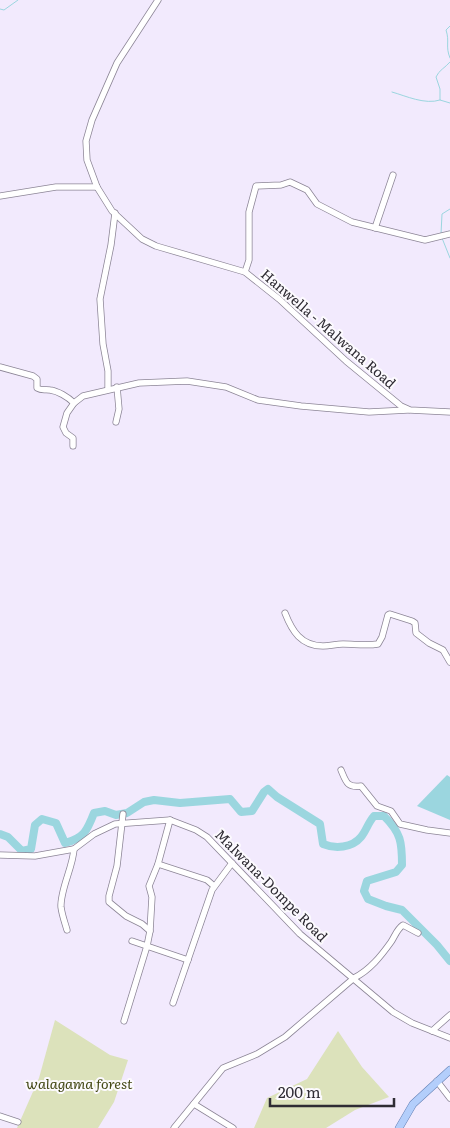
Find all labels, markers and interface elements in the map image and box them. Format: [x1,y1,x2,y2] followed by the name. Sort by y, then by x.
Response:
[257,264,401,393] street label: Hanwella - Malwana Road
[211,824,333,946] street label: Malwana-Dompe Road
[25,1073,133,1093] park label: walagama forest
[270,1076,394,1108] scale bar
[278,1080,321,1103] text: 200 m

